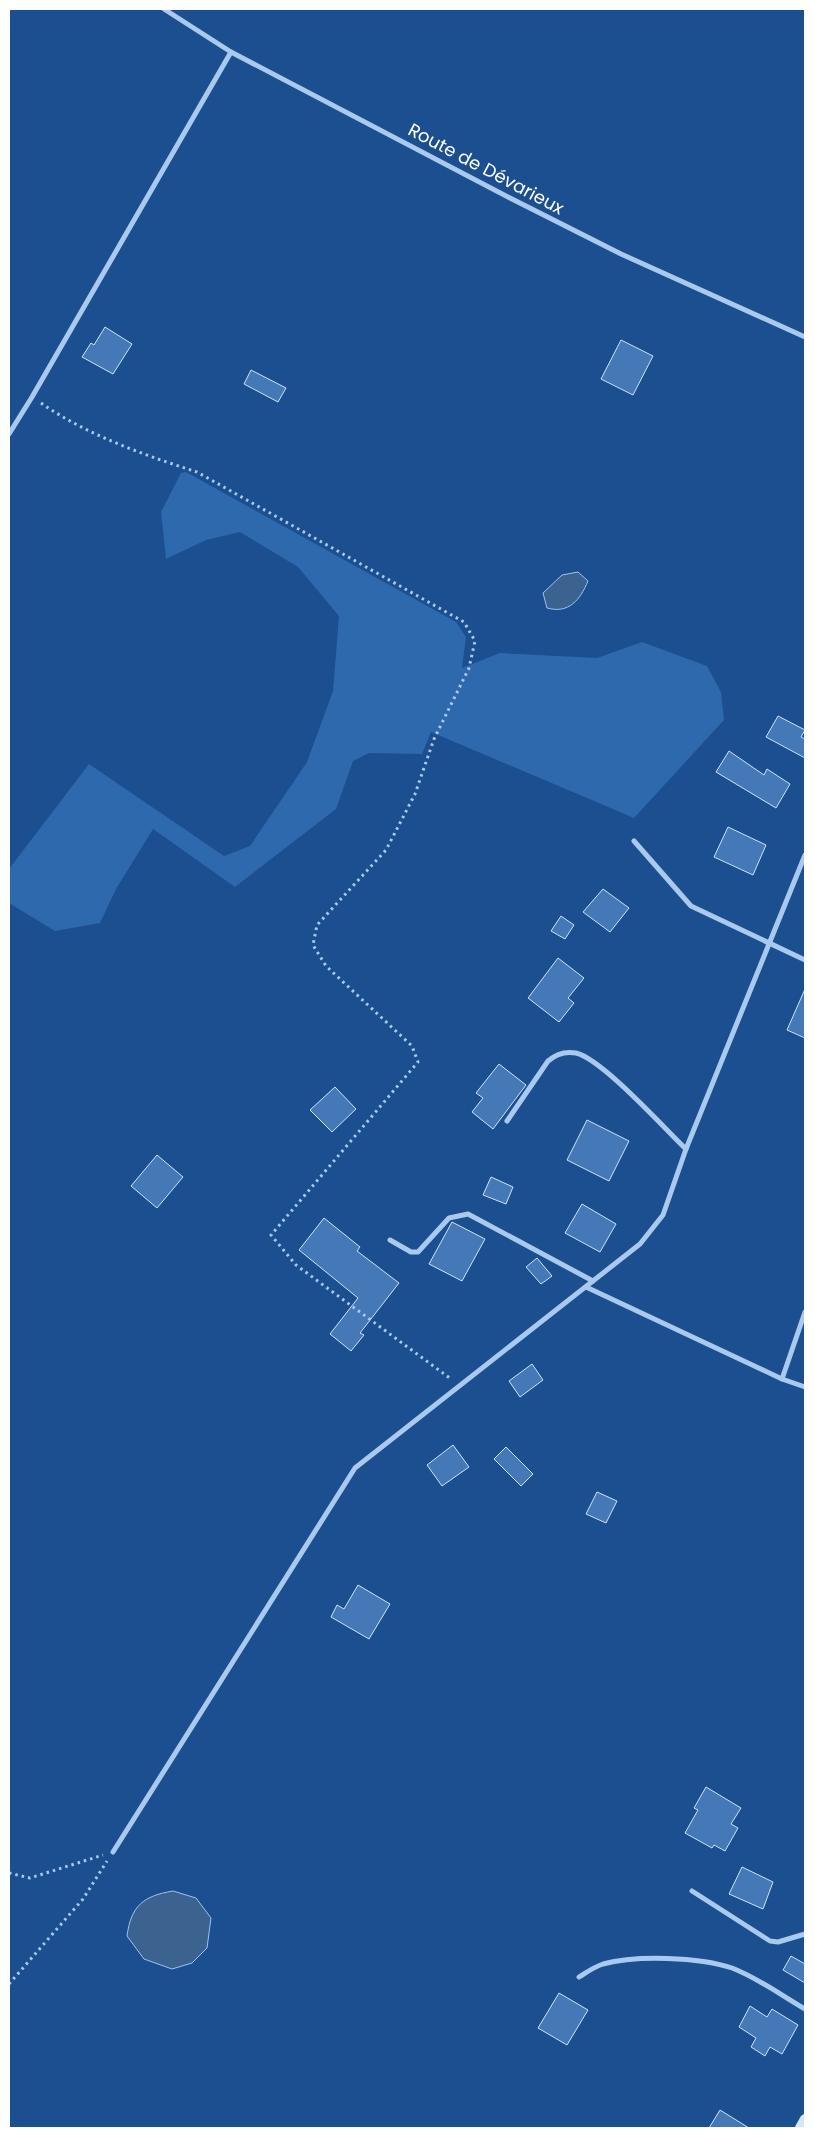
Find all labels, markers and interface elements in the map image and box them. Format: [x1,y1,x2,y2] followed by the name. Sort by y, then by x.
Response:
[404,117,569,220] street label: Route de Dévarieux

